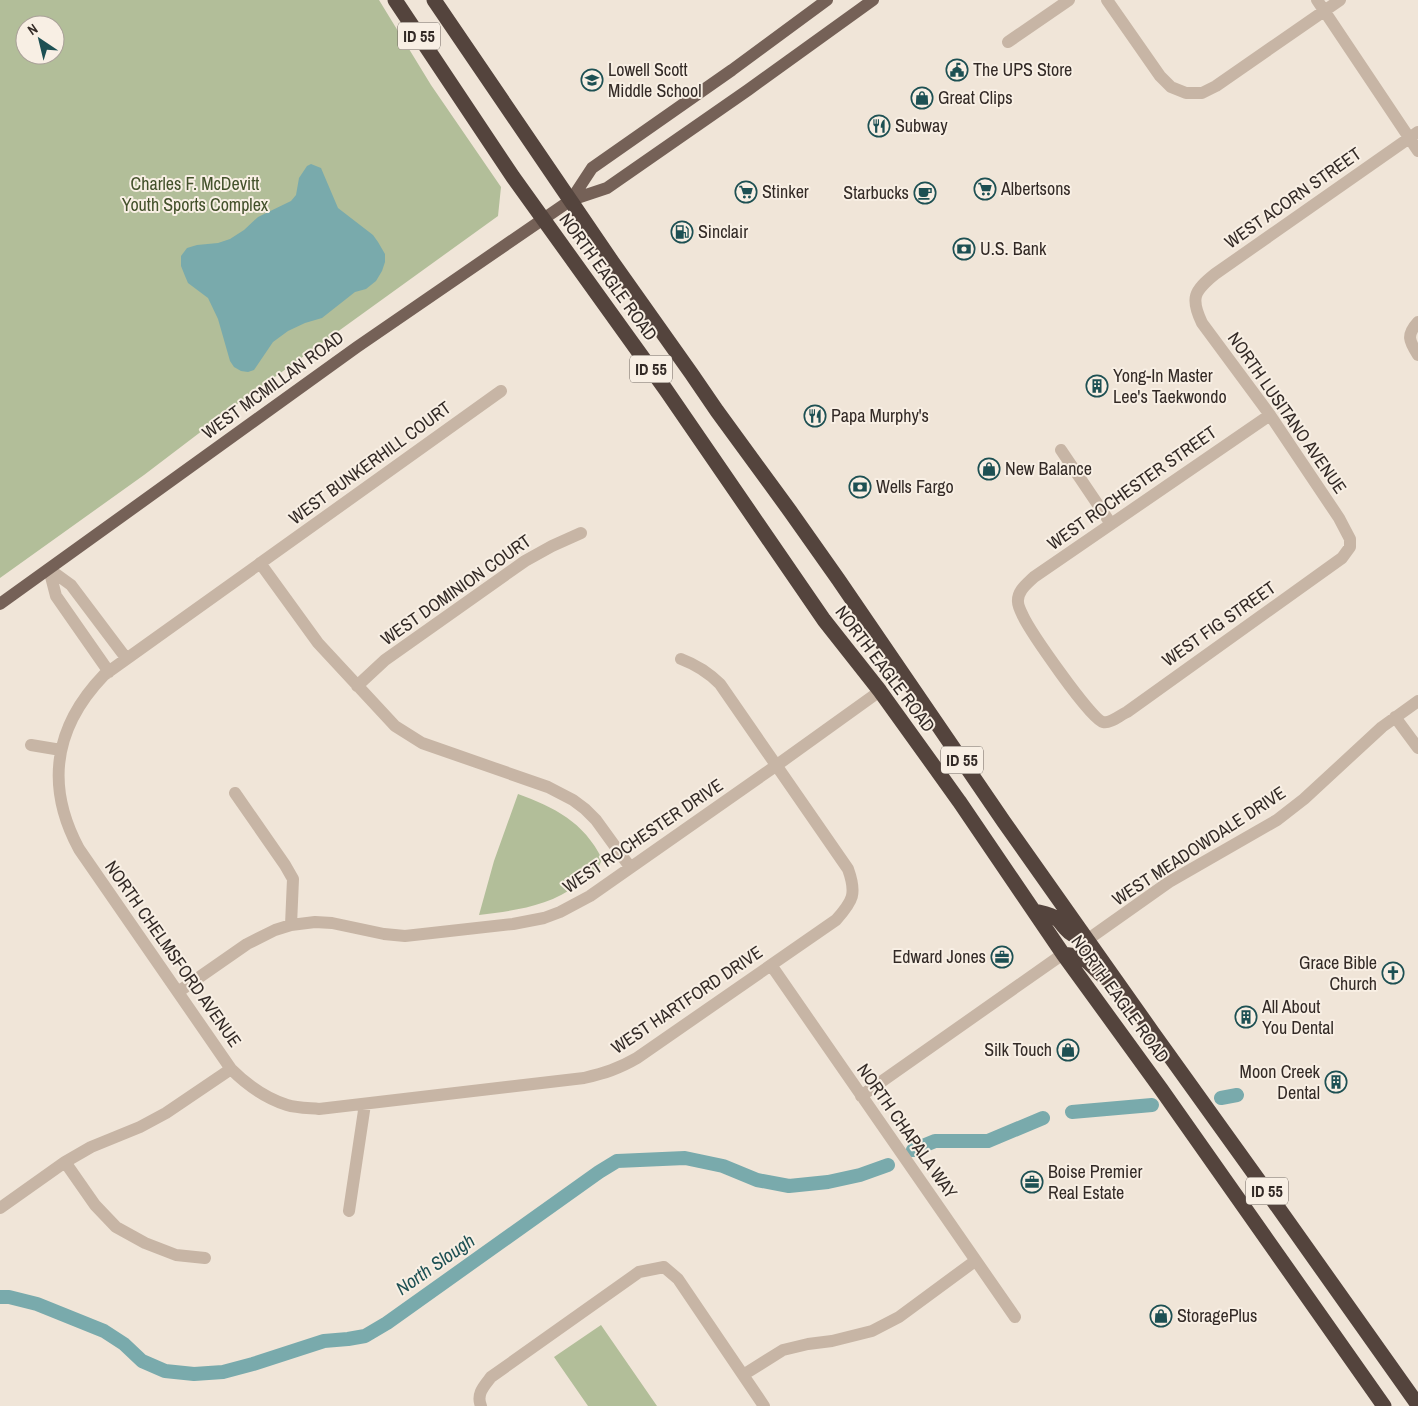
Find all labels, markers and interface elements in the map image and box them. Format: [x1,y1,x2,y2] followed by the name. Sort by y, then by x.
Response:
[15,15,65,65] north arrow
[24,20,41,39] text: N
[398,22,440,50] road number: ID 55
[608,57,702,103] place label: Lowell Scott Middle School
[973,57,1072,82] place label: The UPS Store
[945,58,969,82] public building icon: The UPS Store
[580,68,604,92] school or university icon: Lowell Scott Middle School
[938,85,1013,110] place label: Great Clips
[910,86,934,110] shop icon: Great Clips
[895,113,948,138] place label: Subway
[867,114,891,138] restaurant icon: Subway
[1219,141,1366,254] street label: WEST ACORN STREET
[122,171,269,217] park label: Charles F. McDevitt Youth Sports Complex
[1000,176,1071,201] place label: Albertsons
[973,177,997,201] supermarket icon: Albertsons
[762,179,809,204] place label: Stinker
[734,180,758,204] supermarket icon: Stinker
[843,180,909,205] place label: Starbucks
[913,181,937,205] cafe icon: Starbucks
[554,208,663,346] street label: NORTH EAGLE ROAD
[698,219,748,244] place label: Sinclair
[670,220,694,244] fuel station icon: Sinclair
[980,236,1047,261] place label: U.S. Bank
[952,237,976,261] bank icon: U.S. Bank
[197,325,349,445] street label: WEST MCMILLAN ROAD
[1222,327,1353,499] street label: NORTH LUSITANO AVENUE
[630,356,672,382] road number: ID 55
[1113,363,1227,409] place label: Yong-In Master Lee's Taekwondo
[1085,374,1109,398] building icon: Yong-In Master Lee's Taekwondo
[283,395,456,530] street label: WEST BUNKERHILL COURT
[831,403,929,428] place label: Papa Murphy's
[803,404,827,428] restaurant icon: Papa Murphy's
[1042,420,1221,556] street label: WEST ROCHESTER STREET
[1005,456,1092,481] place label: New Balance
[977,457,1001,481] shop icon: New Balance
[876,474,954,499] place label: Wells Fargo
[848,475,872,499] bank icon: Wells Fargo
[376,528,536,651] street label: WEST DOMINION COURT
[1157,575,1281,672] street label: WEST FIG STREET
[830,600,941,737] street label: NORTH EAGLE ROAD
[941,746,983,774] road number: ID 55
[558,773,728,899] street label: WEST ROCHESTER DRIVE
[1107,780,1290,911] street label: WEST MEADOWDALE DRIVE
[99,855,247,1052] street label: NORTH CHELMSFORD AVENUE
[1066,930,1175,1068] street label: NORTH EAGLE ROAD
[606,940,767,1060] street label: WEST HARTFORD DRIVE
[892,944,986,969] place label: Edward Jones
[990,945,1014,969] office icon: Edward Jones
[1299,950,1377,996] place label: Grace Bible Church
[1381,961,1405,985] church icon: Grace Bible Church
[1261,994,1334,1040] place label: All About You Dental
[1234,1005,1258,1029] building icon: All About You Dental
[984,1037,1052,1062] place label: Silk Touch
[1056,1038,1080,1062] shop icon: Silk Touch
[851,1058,963,1203] street label: NORTH CHAPALA WAY
[1240,1059,1321,1105] place label: Moon Creek Dental
[1324,1070,1348,1094] building icon: Moon Creek Dental
[1048,1159,1142,1205] place label: Boise Premier Real Estate
[1020,1170,1044,1194] office icon: Boise Premier Real Estate
[1246,1178,1288,1204] road number: ID 55
[390,1227,480,1301] water label: North Slough
[1177,1303,1257,1328] place label: StoragePlus
[1149,1304,1173,1328] shop icon: StoragePlus

